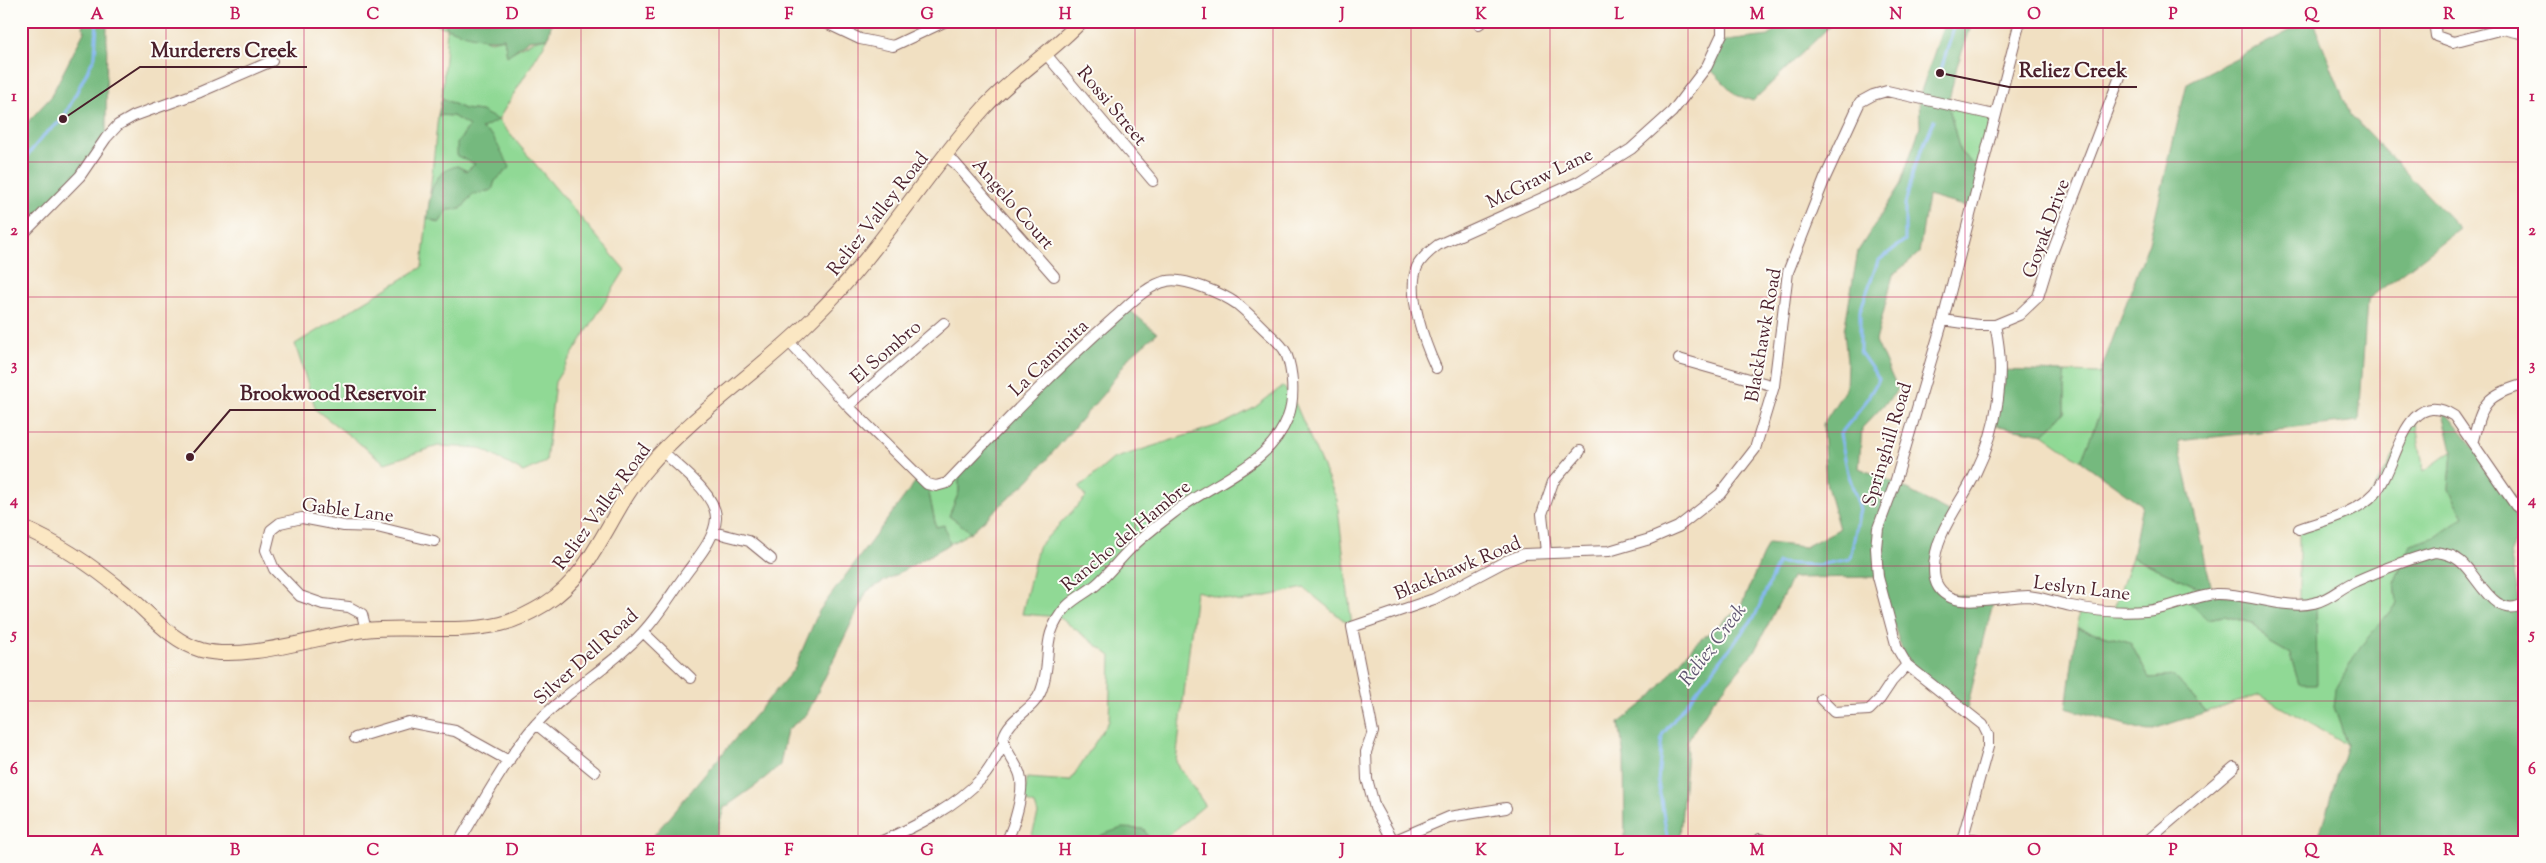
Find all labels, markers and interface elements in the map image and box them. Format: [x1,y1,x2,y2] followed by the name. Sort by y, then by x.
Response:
[91,4,104,27] text: A
[230,4,240,27] text: B
[367,4,380,27] text: C
[506,4,519,27] text: D
[645,4,655,27] text: E
[785,4,794,27] text: F
[920,4,934,27] text: G
[1059,4,1072,27] text: H
[1201,4,1207,27] text: I
[1338,4,1345,27] text: J
[1475,4,1487,27] text: K
[1614,4,1624,27] text: L
[1750,4,1765,27] text: M
[1890,4,1903,27] text: N
[2027,4,2041,27] text: O
[2168,4,2178,27] text: P
[2304,4,2320,27] text: Q
[2443,4,2455,27] text: R
[140,32,307,67] callout: Murderers Creek
[151,38,297,67] text: Murderers Creek
[2009,52,2137,87] callout: Reliez Creek
[2019,58,2127,87] text: Reliez Creek
[1070,61,1153,153] street label: Rossi Street
[11,86,17,109] text: 1
[2529,86,2535,109] text: 1
[1482,142,1598,217] street label: McGraw Lane
[822,147,936,282] street label: Reliez Valley Road
[965,153,1060,257] street label: Angelo Court
[2017,175,2078,282] street label: Goyak Drive
[10,220,18,243] text: 2
[2528,220,2536,243] text: 2
[1739,266,1790,404] street label: Blackhawk Road
[845,314,928,391] street label: El Sombro
[1004,314,1096,404] street label: La Caminita
[11,355,18,378] text: 3
[2529,355,2536,378] text: 3
[230,375,436,410] callout: Brookwood Reservoir
[1857,379,1920,510] street label: Springhill Road
[240,381,426,410] text: Brookwood Reservoir
[548,438,658,576] street label: Reliez Valley Road
[1056,475,1197,599] street label: Rancho del Hambre
[9,490,18,513] text: 4
[2527,490,2536,513] text: 4
[300,492,395,531] street label: Gable Lane
[1390,530,1526,608] street label: Blackhawk Road
[2032,570,2132,609] street label: Leslyn Lane
[1673,598,1755,693] water label: Reliez Creek
[528,603,645,712] street label: Silver Dell Road
[9,624,17,647] text: 5
[2527,624,2535,647] text: 5
[10,759,18,782] text: 6
[2528,759,2536,782] text: 6
[91,840,104,863] text: A
[230,840,240,863] text: B
[367,840,380,863] text: C
[506,840,519,863] text: D
[645,840,655,863] text: E
[785,840,794,863] text: F
[920,840,934,863] text: G
[1059,840,1072,863] text: H
[1201,840,1207,863] text: I
[1338,840,1345,863] text: J
[1475,840,1487,863] text: K
[1614,840,1624,863] text: L
[1750,840,1765,863] text: M
[1890,840,1903,863] text: N
[2027,840,2041,863] text: O
[2168,840,2178,863] text: P
[2304,840,2320,863] text: Q
[2443,840,2455,863] text: R

